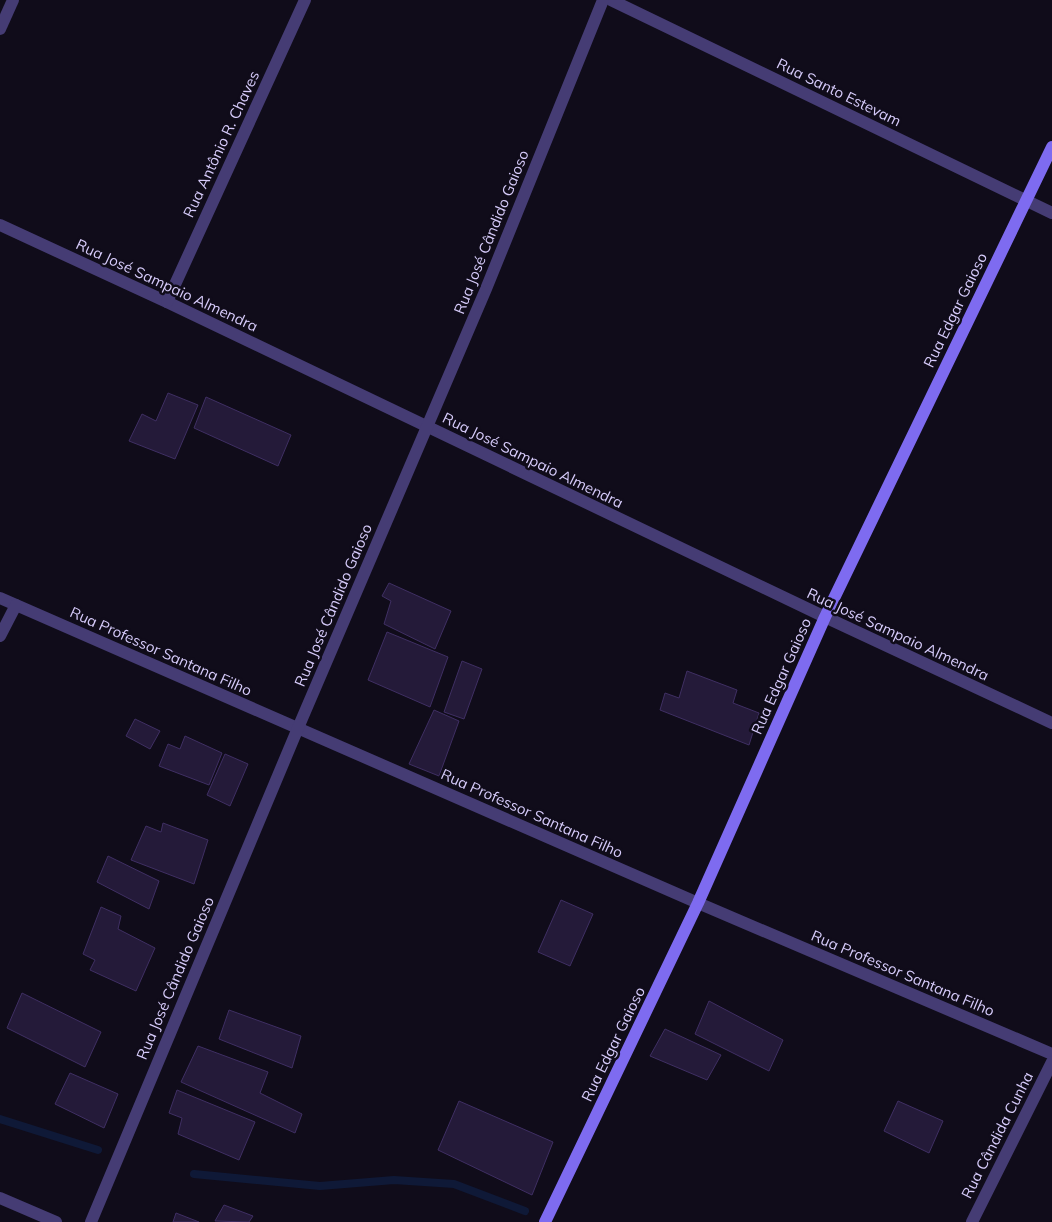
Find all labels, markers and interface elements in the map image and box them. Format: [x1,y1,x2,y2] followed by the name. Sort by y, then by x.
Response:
[774,54,904,130] street label: Rua Santo Estevam
[179,68,263,220] street label: Rua Antônio R. Chaves
[449,147,533,317] street label: Rua José Cândido Gaioso
[73,234,261,336] street label: Rua José Sampaio Almendra
[919,250,991,370] street label: Rua Edgar Gaioso
[440,408,626,512] street label: Rua José Sampaio Almendra
[290,521,376,689] street label: Rua José Cândido Gaioso
[804,583,992,685] street label: Rua José Sampaio Almendra
[67,602,255,700] street label: Rua Professor Santana Filho
[747,615,815,737] street label: Rua Edgar Gaioso
[438,764,626,862] street label: Rua Professor Santana Filho
[132,894,218,1062] street label: Rua José Cândido Gaioso
[809,926,997,1020] street label: Rua Professor Santana Filho
[577,984,649,1104] street label: Rua Edgar Gaioso
[957,1068,1037,1202] street label: Rua Cândida Cunha

